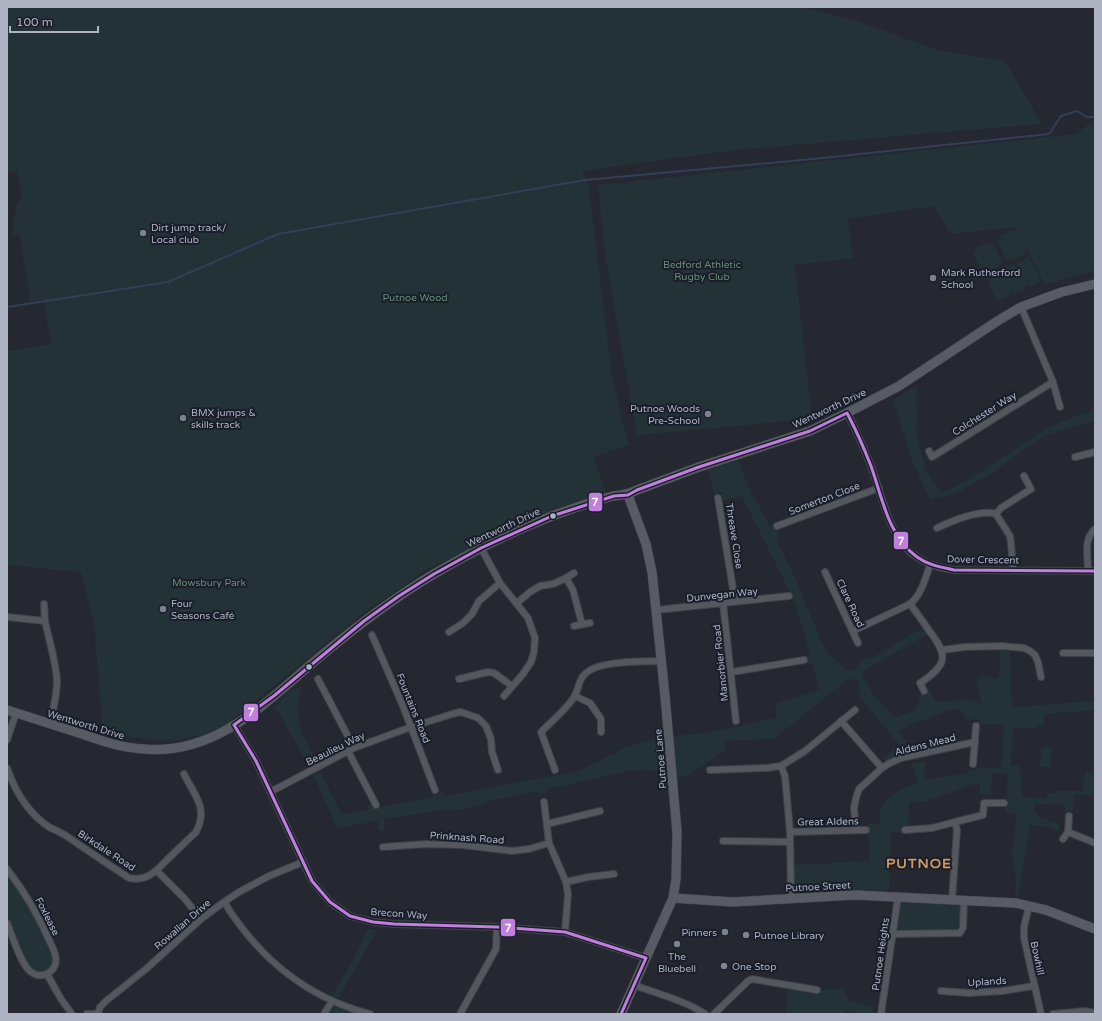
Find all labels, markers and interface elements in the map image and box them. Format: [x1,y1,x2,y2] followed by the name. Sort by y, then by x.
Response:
[10,8,98,34] scale bar
[16,15,53,29] text: 100 m
[151,222,226,246] place label: Dirt jump track/ Local club
[138,228,148,238] marker: Dirt jump track/ Local club
[663,259,741,283] park label: Bedford Athletic Rugby Club
[941,267,1020,291] place label: Mark Rutherford School
[928,273,938,283] marker: Mark Rutherford School
[382,292,448,304] park label: Putnoe Wood
[791,386,868,431] street label: Wentworth Drive
[950,389,1019,438] street label: Colchester Way
[630,403,700,427] place label: Putnoe Woods Pre-School
[191,407,256,431] place label: BMX jumps & skills track
[703,409,713,419] marker: Putnoe Woods Pre-School
[178,413,188,423] marker: BMX jumps & skills track
[787,480,862,518] street label: Somerton Close
[588,492,603,512] line badge: 7
[592,496,599,509] text: 7
[723,502,745,570] street label: Threave Close
[465,505,542,550] street label: Wentworth Drive
[548,511,558,521] unlabelled marker
[893,531,909,550] line badge: 7
[898,535,905,548] text: 7
[947,553,1019,567] street label: Dover Crescent
[172,577,246,589] park label: Mowsbury Park
[834,577,867,630] street label: Clare Road
[686,585,759,605] street label: Dunvegan Way
[171,598,235,622] place label: Four Seasons Café
[158,604,168,614] marker: Four Seasons Café
[711,624,731,702] street label: Manorbier Road
[304,662,314,672] unlabelled marker
[394,672,433,745] street label: Fountains Road
[243,703,259,722] line badge: 7
[248,706,255,719] text: 7
[46,708,126,742] street label: Wentworth Drive
[652,728,670,789] street label: Putnoe Lane
[304,729,367,768] street label: Beaulieu Way
[893,732,957,758] street label: Aldens Mead
[797,815,859,829] street label: Great Aldens
[75,828,138,874] street label: Birkdale Road
[429,829,505,847] street label: Prinknash Road
[886,855,952,872] district label: PUTNOE
[785,879,851,895] street label: Putnoe Street
[32,895,62,938] street label: Foxlease
[152,897,213,952] street label: Rowallan Drive
[370,906,428,922] street label: Brecon Way
[870,917,892,991] street label: Putnoe Heights
[500,918,516,937] line badge: 7
[505,922,512,935] text: 7
[681,927,717,939] place label: Pinners
[720,927,730,937] marker: Pinners
[741,930,751,940] marker: Putnoe Library
[754,930,825,942] place label: Putnoe Library
[672,939,682,949] marker: The Bluebell
[1028,940,1046,976] street label: Bowhill
[658,951,696,975] place label: The Bluebell
[719,961,729,971] marker: One Stop
[732,961,776,973] place label: One Stop
[967,975,1007,989] street label: Uplands

